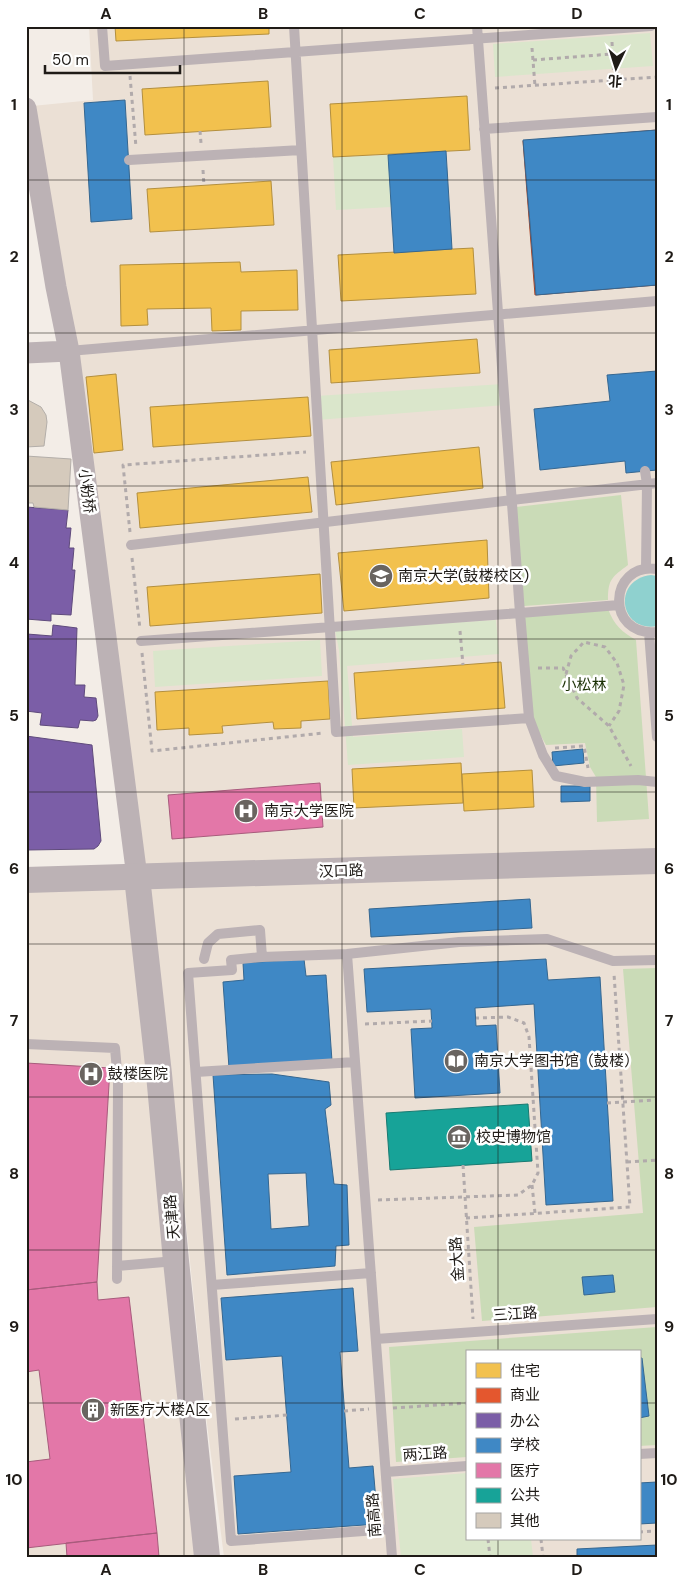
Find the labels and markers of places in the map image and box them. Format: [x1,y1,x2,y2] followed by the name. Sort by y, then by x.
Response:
[368,563,394,589] school or university icon: 南京大学(鼓楼校区)
[398,566,529,586] place label: 南京大学(鼓楼校区)
[233,798,259,824] hospital icon: 南京大学医院
[264,801,354,821] place label: 南京大学医院
[443,1048,469,1074] library icon: 南京大学图书馆（鼓楼）
[474,1051,639,1071] place label: 南京大学图书馆（鼓楼）
[78,1061,104,1087] hospital icon: 鼓楼医院
[108,1064,168,1084] place label: 鼓楼医院
[446,1124,472,1150] museum icon: 校史博物馆
[476,1127,551,1147] place label: 校史博物馆
[80,1397,106,1423] building icon: 新医疗大楼A区
[110,1400,210,1420] place label: 新医疗大楼A区

